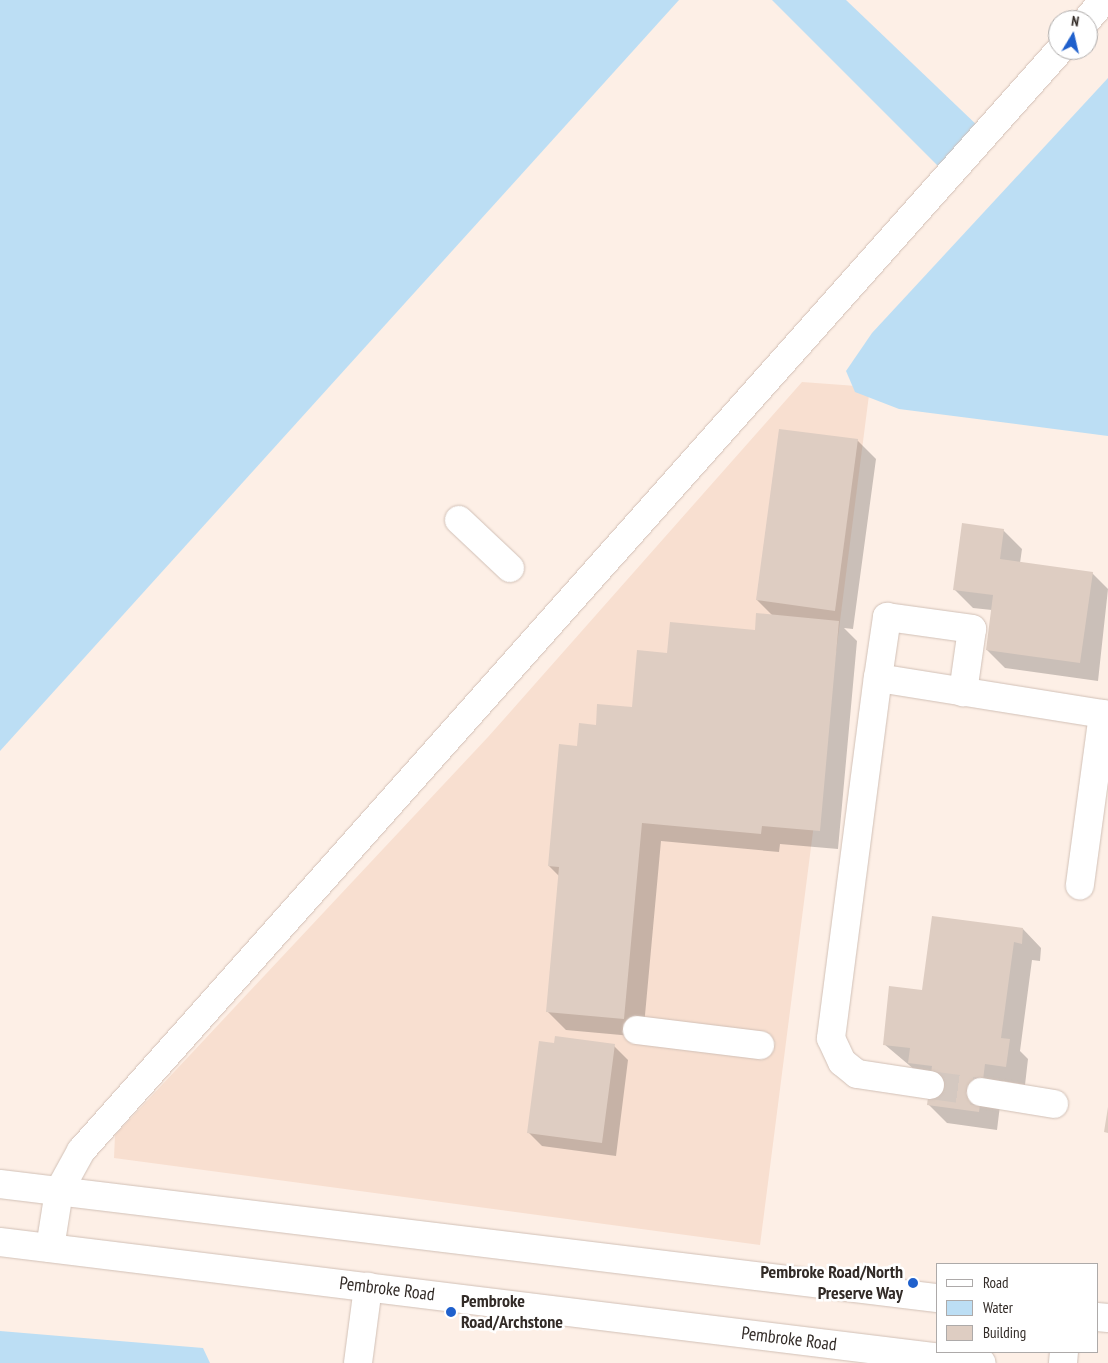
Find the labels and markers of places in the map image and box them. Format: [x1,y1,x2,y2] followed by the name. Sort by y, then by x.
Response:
[761,1262,903,1304] place label: Pembroke Road/North Preserve Way
[907,1277,919,1289] marker: Pembroke Road/North Preserve Way
[461,1291,563,1334] place label: Pembroke Road/Archstone
[445,1306,457,1318] marker: Pembroke Road/Archstone

